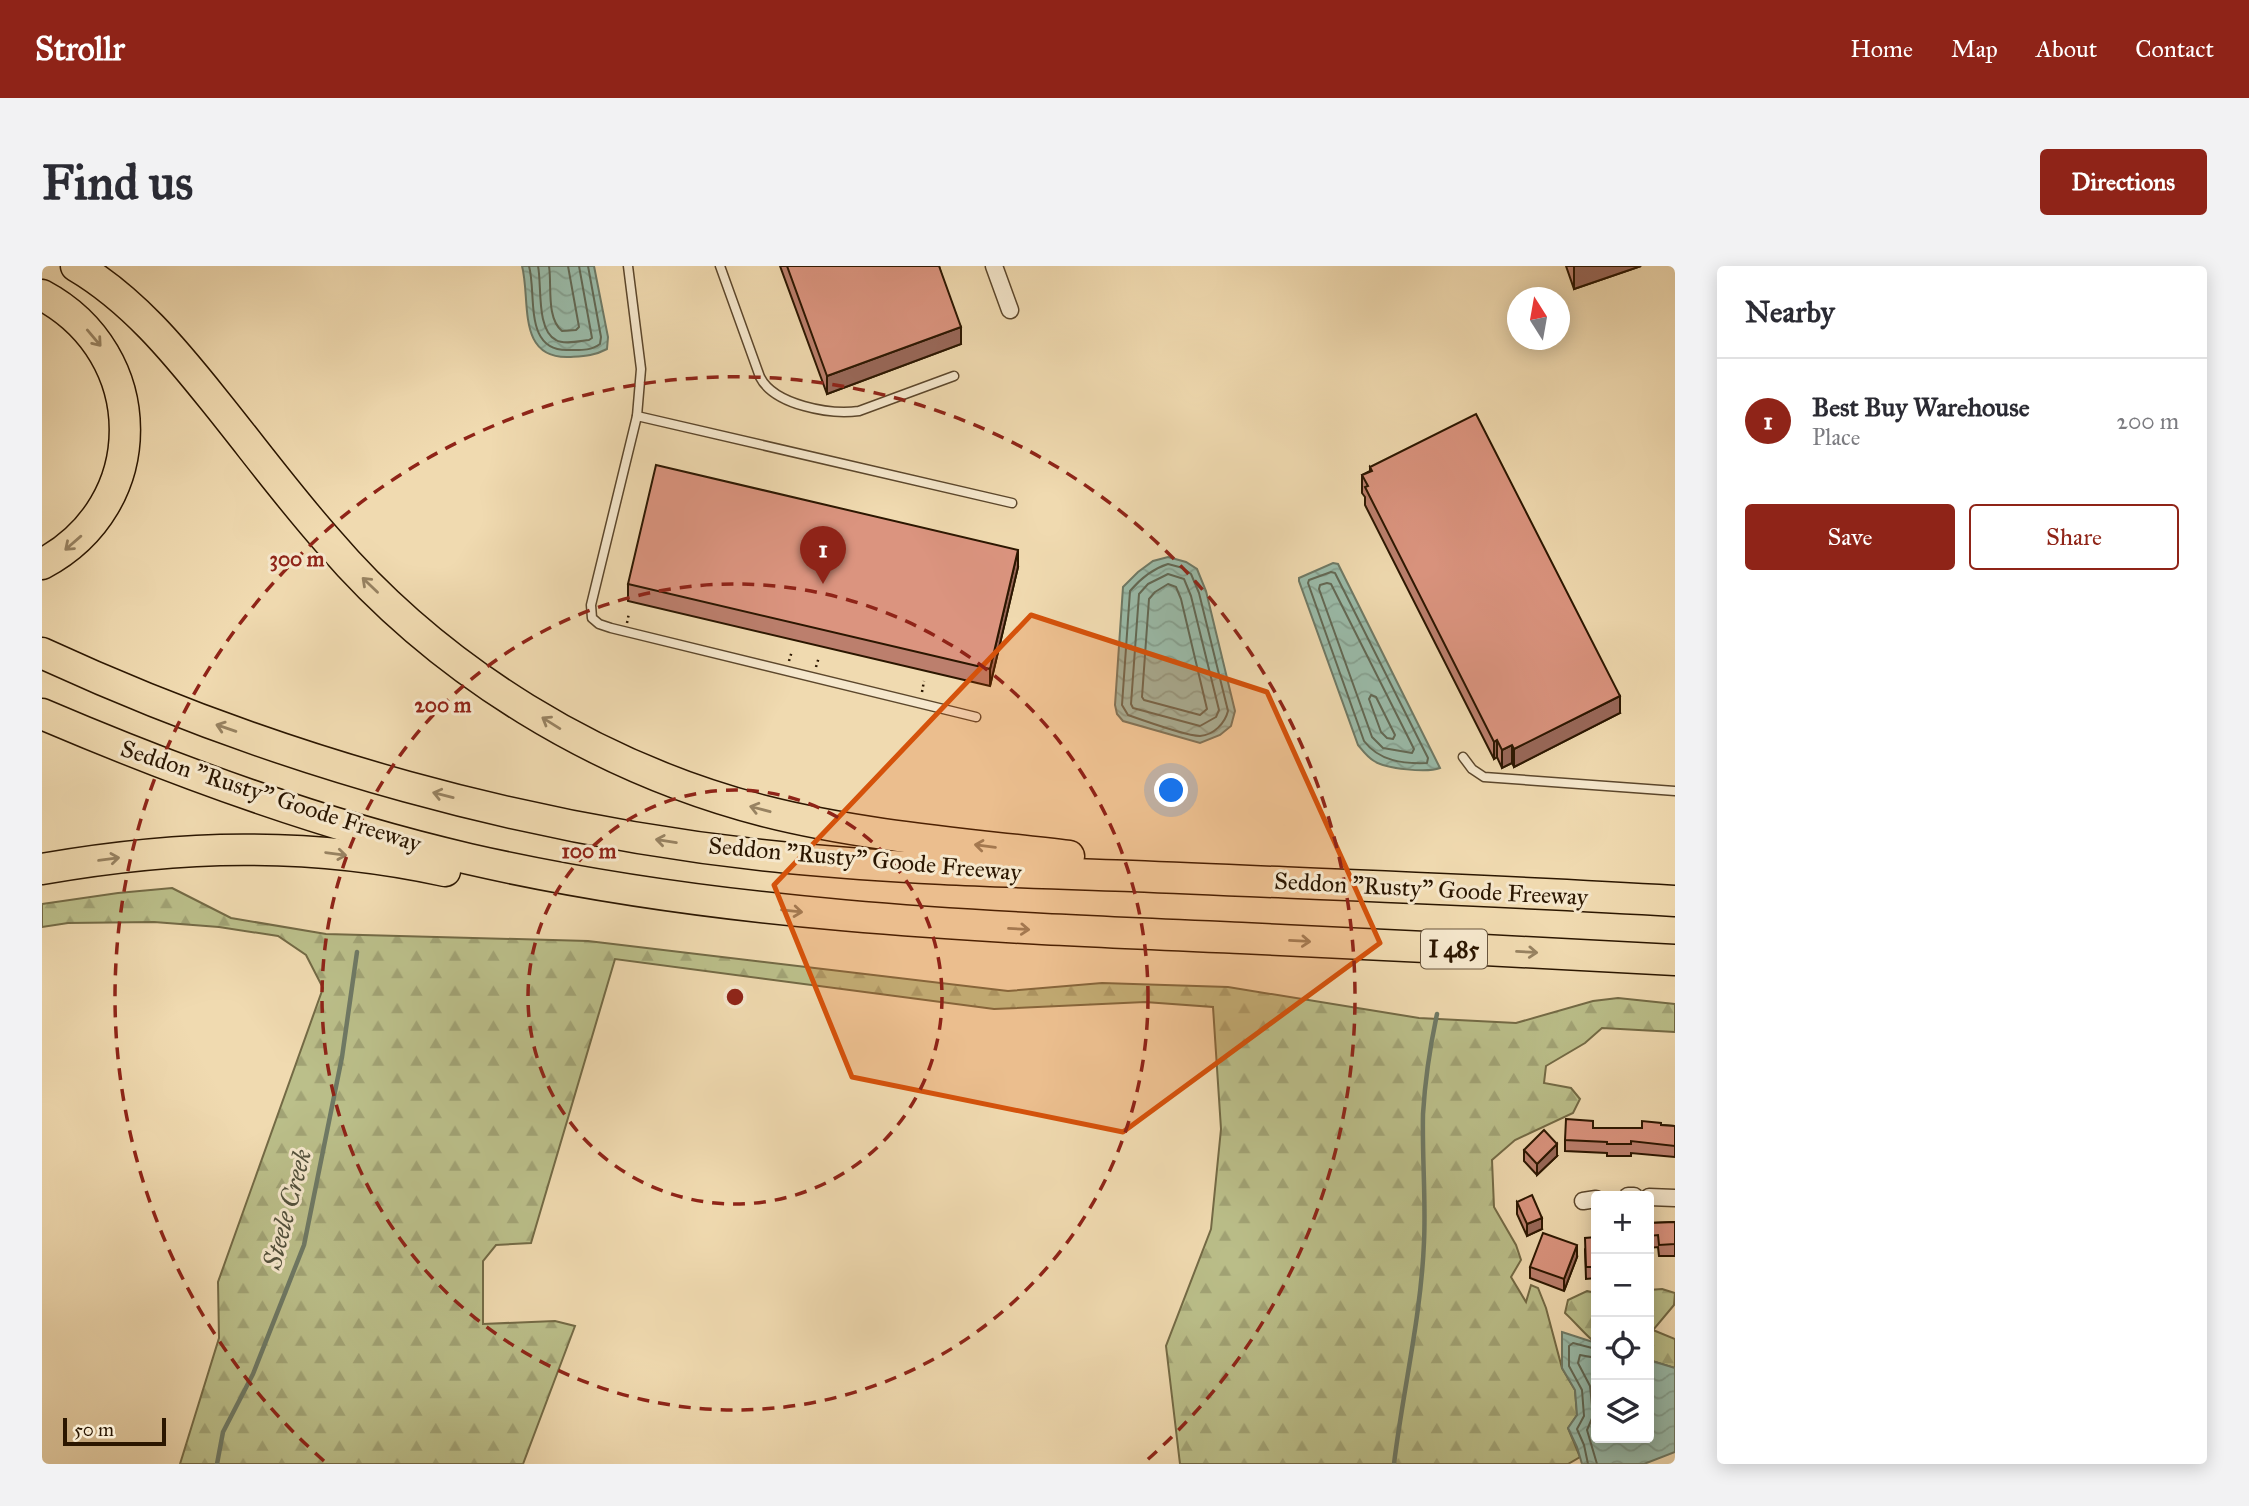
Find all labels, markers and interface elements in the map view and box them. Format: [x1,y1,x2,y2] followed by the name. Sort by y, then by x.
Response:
[35,29,125,69] text: Strollr
[1850,34,1913,64] text: Home
[1951,34,1998,64] text: Map
[2036,34,2097,64] text: About
[2135,34,2214,64] text: Contact
[2040,149,2207,215] button: Directions
[42,153,193,212] text: Find us
[1507,287,1570,350] north arrow
[1745,294,1835,330] text: Nearby
[86,329,102,347] one-way arrow
[1812,391,2030,423] text: Best Buy Warehouse
[1763,407,1773,435] text: 1
[2117,407,2179,435] text: 200 m
[1812,423,1860,451] text: Place
[1745,504,1955,570] button: Save
[1969,504,2179,570] button: Share
[800,526,846,584] pin: 1
[64,535,82,551] one-way arrow
[269,546,325,572] text: 300 m
[362,577,379,594] one-way arrow
[415,692,472,718] text: 200 m
[541,716,561,730] one-way arrow
[215,721,237,733] one-way arrow
[117,733,426,859] street label: Seddon "Rusty" Goode Freeway
[1154,773,1188,807] your location
[432,788,455,801] one-way arrow
[749,802,772,815] one-way arrow
[707,830,1024,888] street label: Seddon "Rusty" Goode Freeway
[655,834,678,847] one-way arrow
[562,838,617,864] text: 100 m
[974,839,996,852] one-way arrow
[324,847,347,860] one-way arrow
[98,852,120,865] one-way arrow
[1273,866,1589,912] street label: Seddon "Rusty" Goode Freeway
[780,905,803,918] one-way arrow
[1007,922,1030,935] one-way arrow
[1421,930,1487,968] road number: I 485
[1288,935,1311,948] one-way arrow
[1516,946,1539,959] one-way arrow
[723,985,747,1009] centre of rings
[255,1145,318,1273] water label: Steele Creek
[1591,1191,1654,1443] map controls
[1591,1191,1654,1254] button: +
[1591,1254,1654,1317] button: −
[1591,1317,1654,1380] button: locate
[1591,1380,1654,1443] button: layers
[63,1415,166,1447] scale bar
[74,1418,114,1441] text: 50 m

